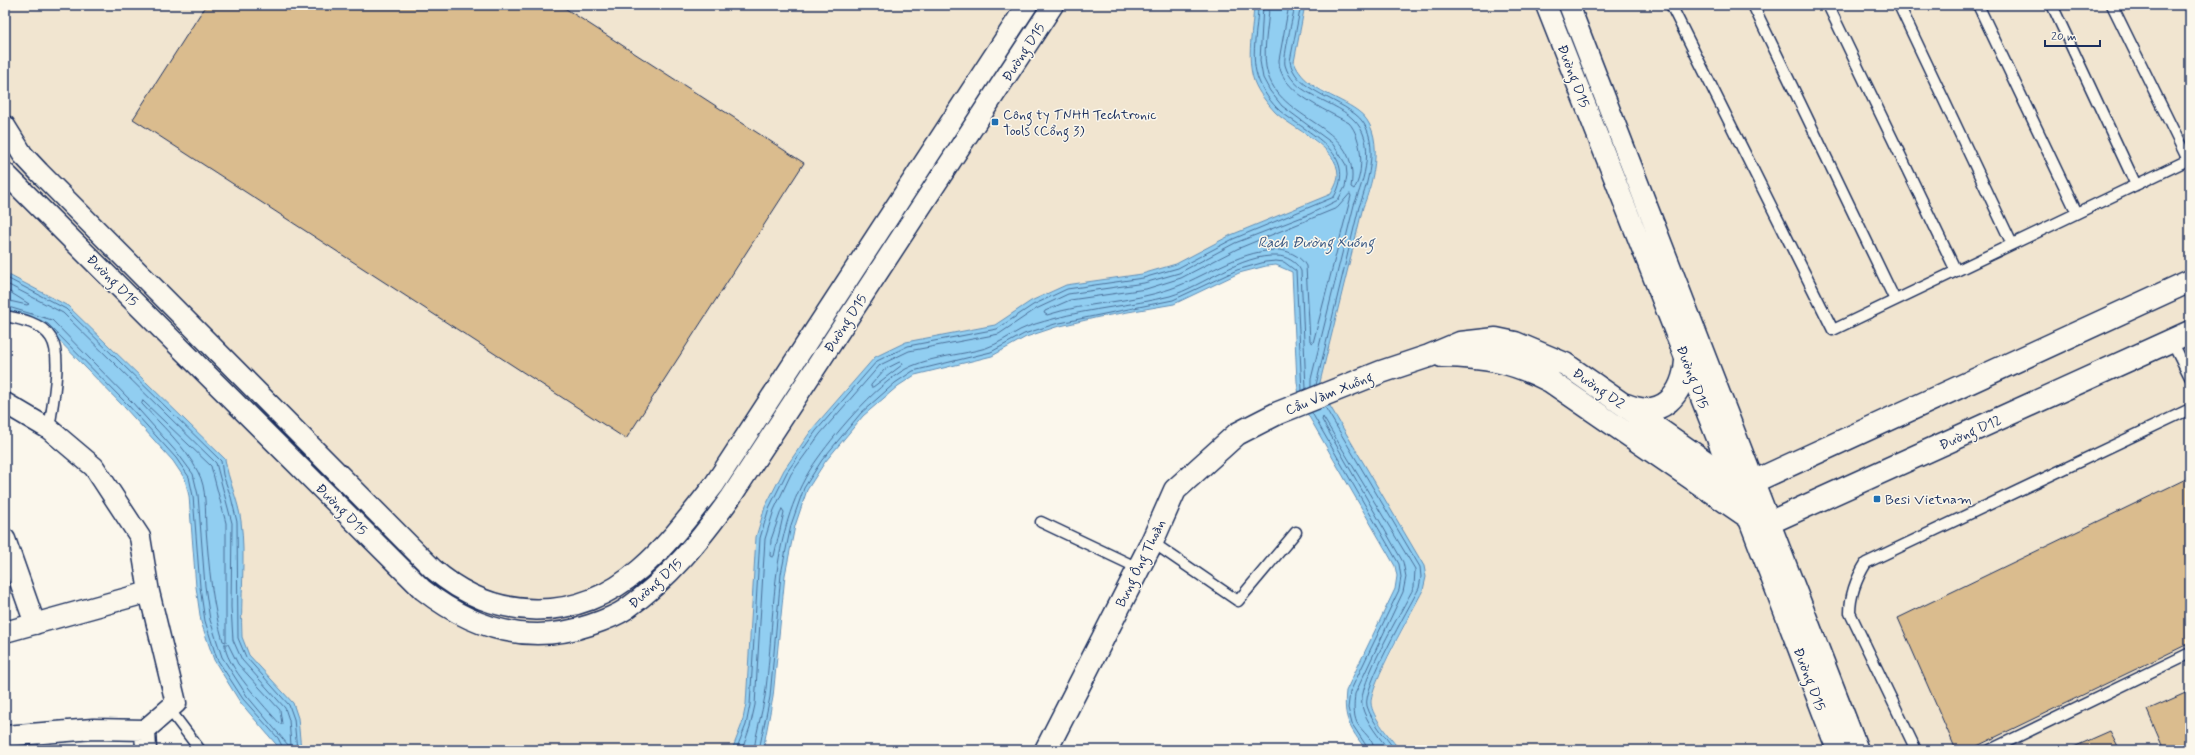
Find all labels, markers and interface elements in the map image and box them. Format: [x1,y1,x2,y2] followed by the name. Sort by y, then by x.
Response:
[998,20,1051,86] street label: Đường D15
[2045,22,2100,48] scale bar
[2051,29,2077,45] text: 20 m
[1551,42,1593,111] street label: Đường D15
[1003,106,1157,142] place label: Công ty TNHH Techtronic Tools (Cổng 3)
[990,117,1000,127] marker: Công ty TNHH Techtronic Tools (Cổng 3)
[1258,233,1376,255] water label: Rạch Đường Xuống
[81,251,142,312] street label: Đường D15
[820,291,873,357] street label: Đường D15
[1670,343,1712,412] street label: Đường D15
[1568,364,1628,415] street label: Đường D2
[1283,368,1377,422] street label: Cầu Vàm Xuồng
[1936,411,2005,456] street label: Đường D12
[310,480,371,541] street label: Đường D15
[1885,491,1972,509] place label: Besi Vietnam
[1872,494,1882,504] marker: Besi Vietnam
[1112,517,1172,611] street label: Bưng Ông Thoàn
[625,555,688,614] street label: Đường D15
[1787,645,1829,714] street label: Đường D15

